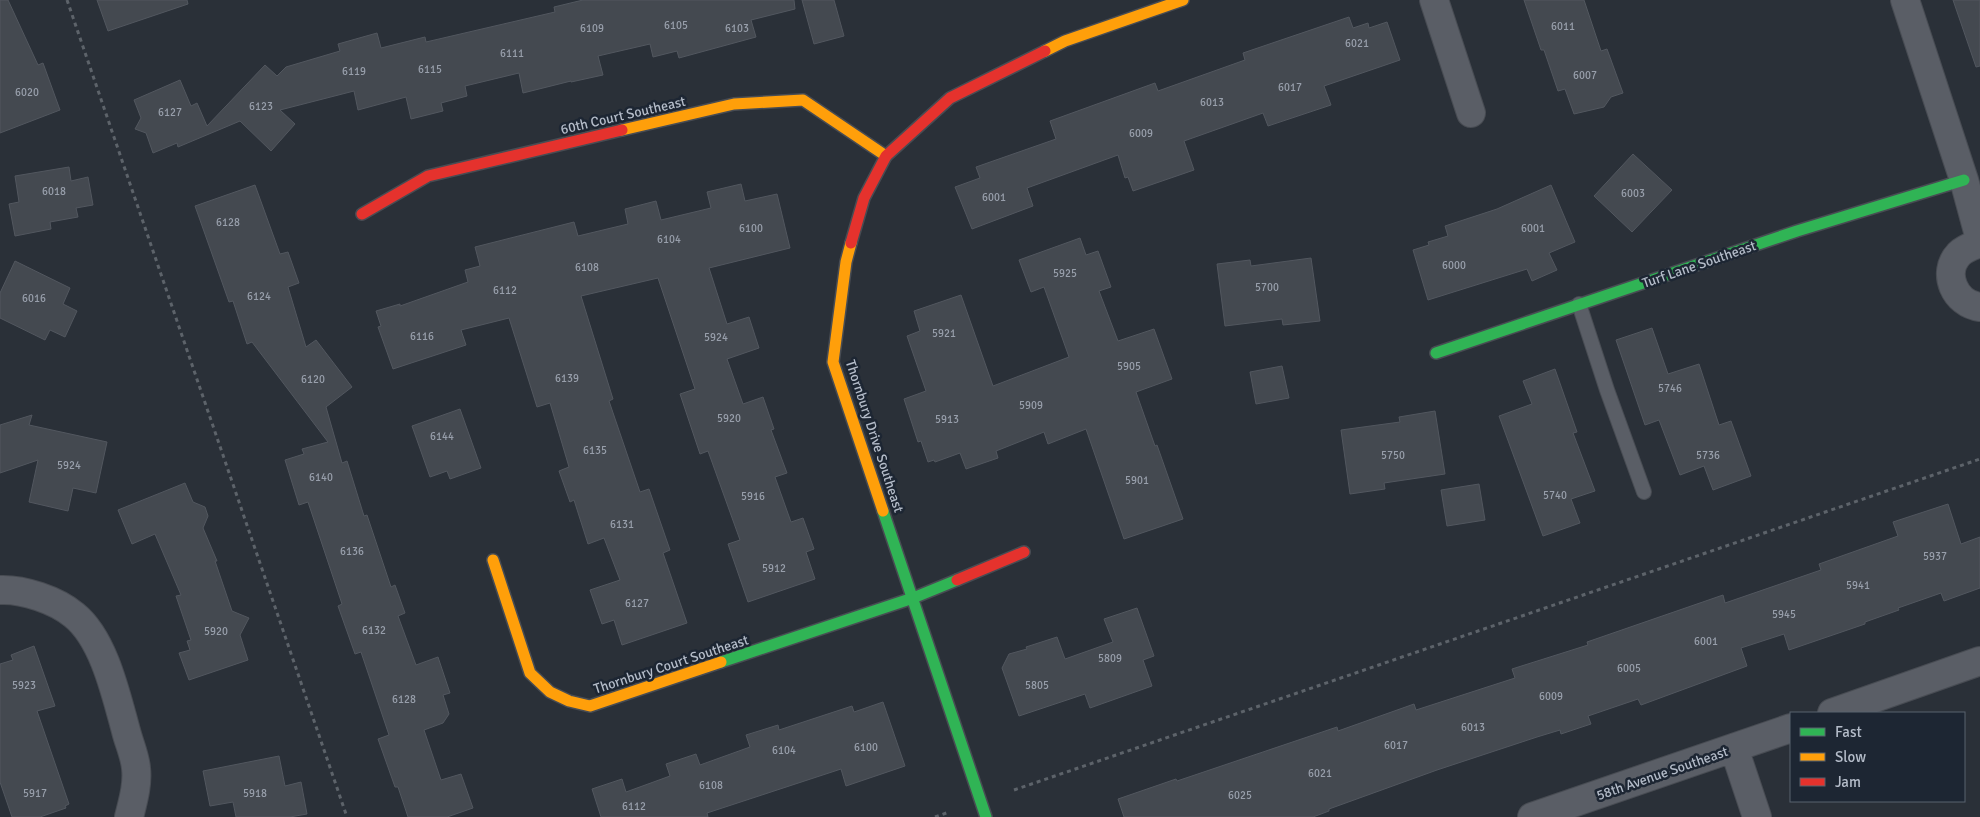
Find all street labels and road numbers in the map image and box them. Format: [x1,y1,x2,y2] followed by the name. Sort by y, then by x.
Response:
[559,93,687,138] street label: 60th Court Southeast
[1640,237,1758,292] street label: Turf Lane Southeast
[842,358,907,515] street label: Thornbury Drive Southeast
[592,631,751,698] street label: Thornbury Court Southeast
[1594,743,1730,804] street label: 58th Avenue Southeast

